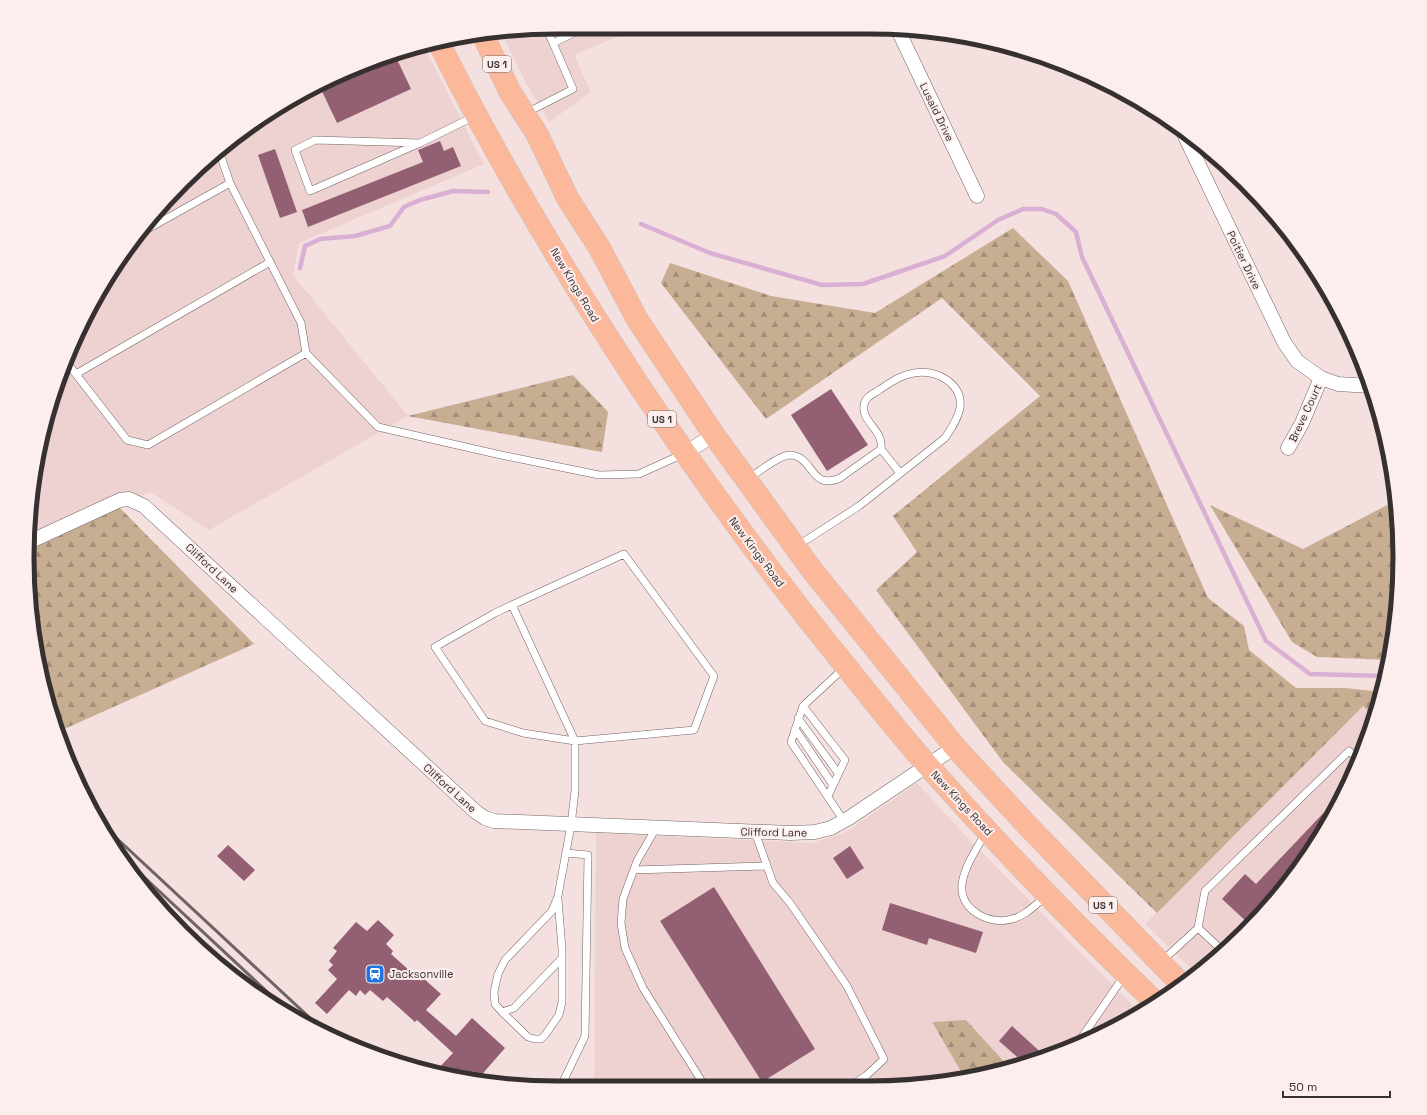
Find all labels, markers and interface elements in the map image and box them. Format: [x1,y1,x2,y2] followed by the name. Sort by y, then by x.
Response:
[483,56,511,72] road number: US 1
[917,80,957,144] street label: Lusaid Drive
[1224,228,1264,292] street label: Poitier Drive
[547,245,603,325] street label: New Kings Road
[1285,382,1325,444] street label: Breve Court
[648,411,676,427] road number: US 1
[726,514,788,590] street label: New Kings Road
[183,540,241,596] street label: Clifford Lane
[420,760,480,816] street label: Clifford Lane
[928,767,996,839] street label: New Kings Road
[740,824,808,840] street label: Clifford Lane
[1089,897,1117,913] road number: US 1
[364,963,386,985] station icon: Jacksonville
[389,967,453,981] place label: Jacksonville
[1283,1073,1390,1099] scale bar
[1289,1079,1317,1095] text: 50 m

